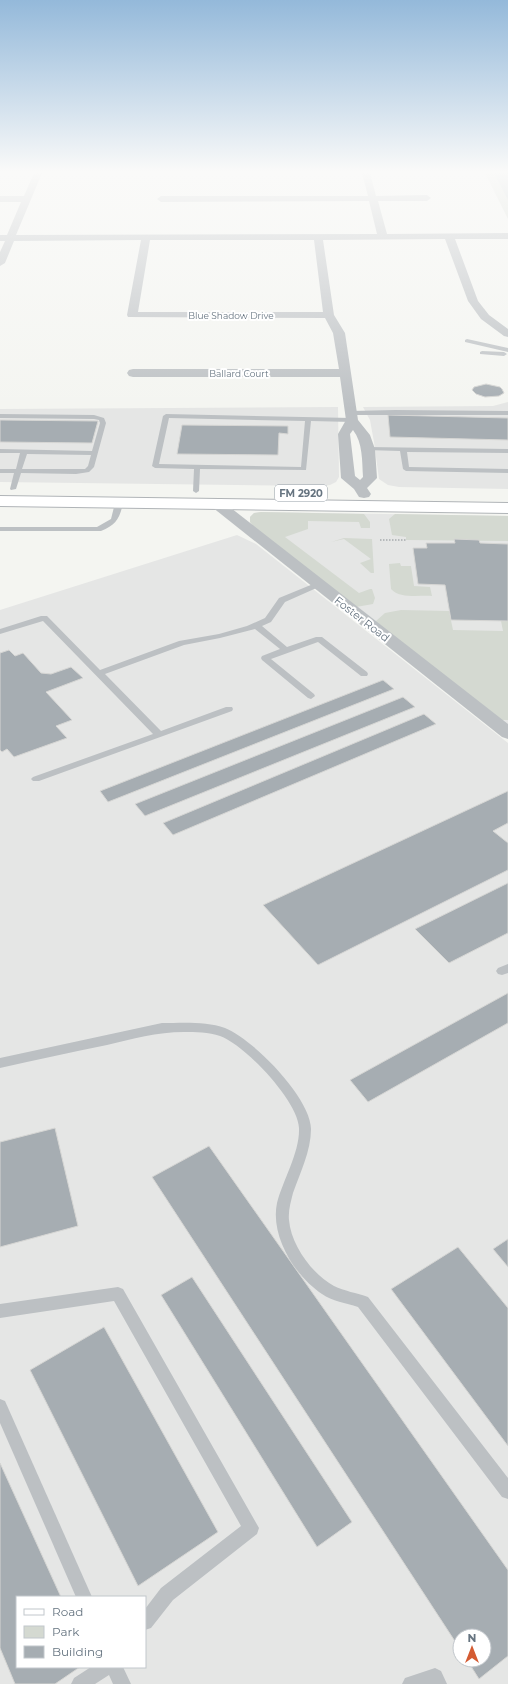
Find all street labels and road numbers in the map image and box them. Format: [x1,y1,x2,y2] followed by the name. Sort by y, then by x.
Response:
[188,310,274,321] street label: Blue Shadow Drive
[209,368,269,379] street label: Ballard Court
[275,485,327,501] road number: FM 2920
[332,593,392,645] street label: Foster Road

